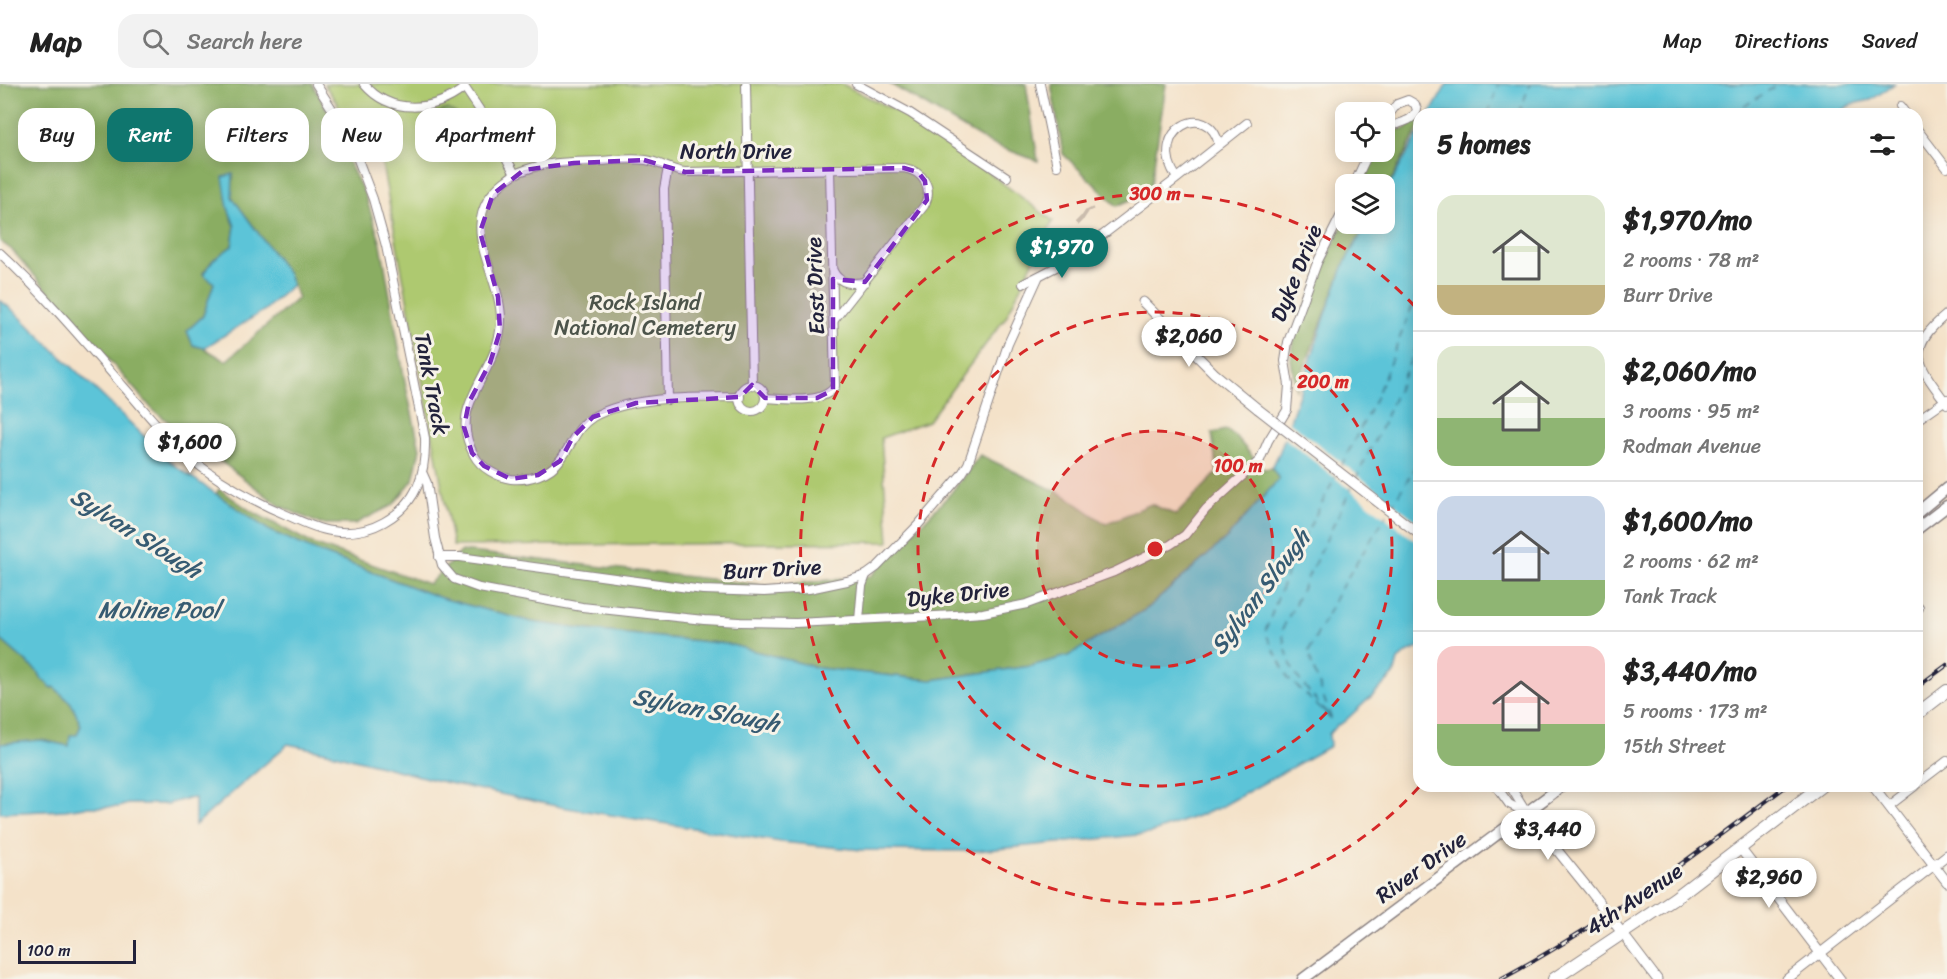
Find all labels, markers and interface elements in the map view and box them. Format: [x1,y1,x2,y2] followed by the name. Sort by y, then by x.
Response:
[118,14,538,68] search box
[30,17,82,66] text: Map
[187,22,303,61] text: Search here
[1663,22,1701,60] text: Map
[1734,22,1829,60] text: Directions
[1862,22,1917,60] text: Saved
[139,25,172,58] icon: search
[1335,102,1395,234] map controls
[1335,102,1395,162] button: locate
[18,108,95,162] chip: Buy
[107,108,193,162] chip: Rent
[205,108,309,162] chip: Filters
[321,108,403,162] chip: New
[415,108,556,162] chip: Apartment
[1437,121,1530,167] text: 5 homes
[1866,128,1899,161] icon: filters
[680,132,792,171] street label: North Drive
[1335,174,1395,234] button: layers
[1128,178,1181,210] text: 300 m
[1623,197,1752,243] text: $1,970/mo
[1259,218,1333,328] street label: Dyke Drive
[1485,219,1557,291] icon: home
[1013,228,1111,279] pin: $1,970
[1030,230,1094,265] text: $1,970
[794,236,836,336] street label: East Drive
[1623,243,1759,278] text: 2 rooms · 78 m²
[1623,278,1713,313] text: Burr Drive
[554,283,736,347] park label: Rock Island National Cemetery
[1140,317,1238,368] pin: $2,060
[1155,319,1223,354] text: $2,060
[403,329,461,439] street label: Tank Track
[1623,348,1756,394] text: $2,060/mo
[1296,366,1349,398] text: 200 m
[1485,370,1557,442] icon: home
[1623,394,1760,429] text: 3 rooms · 95 m²
[141,423,239,474] pin: $1,600
[158,425,222,460] text: $1,600
[1623,429,1761,464] text: Rodman Avenue
[1214,450,1263,482] text: 100 m
[62,476,212,591] water label: Sylvan Slough
[1623,498,1752,544] text: $1,600/mo
[1199,518,1323,664] water label: Sylvan Slough
[1485,520,1557,592] icon: home
[1145,539,1165,559] centre of rings
[1623,544,1759,579] text: 2 rooms · 62 m²
[722,547,823,591] street label: Burr Drive
[905,569,1011,619] street label: Dyke Drive
[1623,579,1717,614] text: Tank Track
[98,589,225,631] water label: Moline Pool
[1623,648,1757,694] text: $3,440/mo
[1485,670,1557,742] icon: home
[629,675,785,745] water label: Sylvan Slough
[1623,694,1768,729] text: 5 rooms · 173 m²
[1623,729,1726,764] text: 15th Street
[1499,810,1597,861] pin: $3,440
[1514,812,1582,847] text: $3,440
[1367,820,1475,914] street label: River Drive
[1577,852,1691,946] street label: 4th Avenue
[1720,858,1818,909] pin: $2,960
[1736,860,1802,895] text: $2,960
[27,936,71,965] text: 100 m
[18,937,136,964] scale bar

